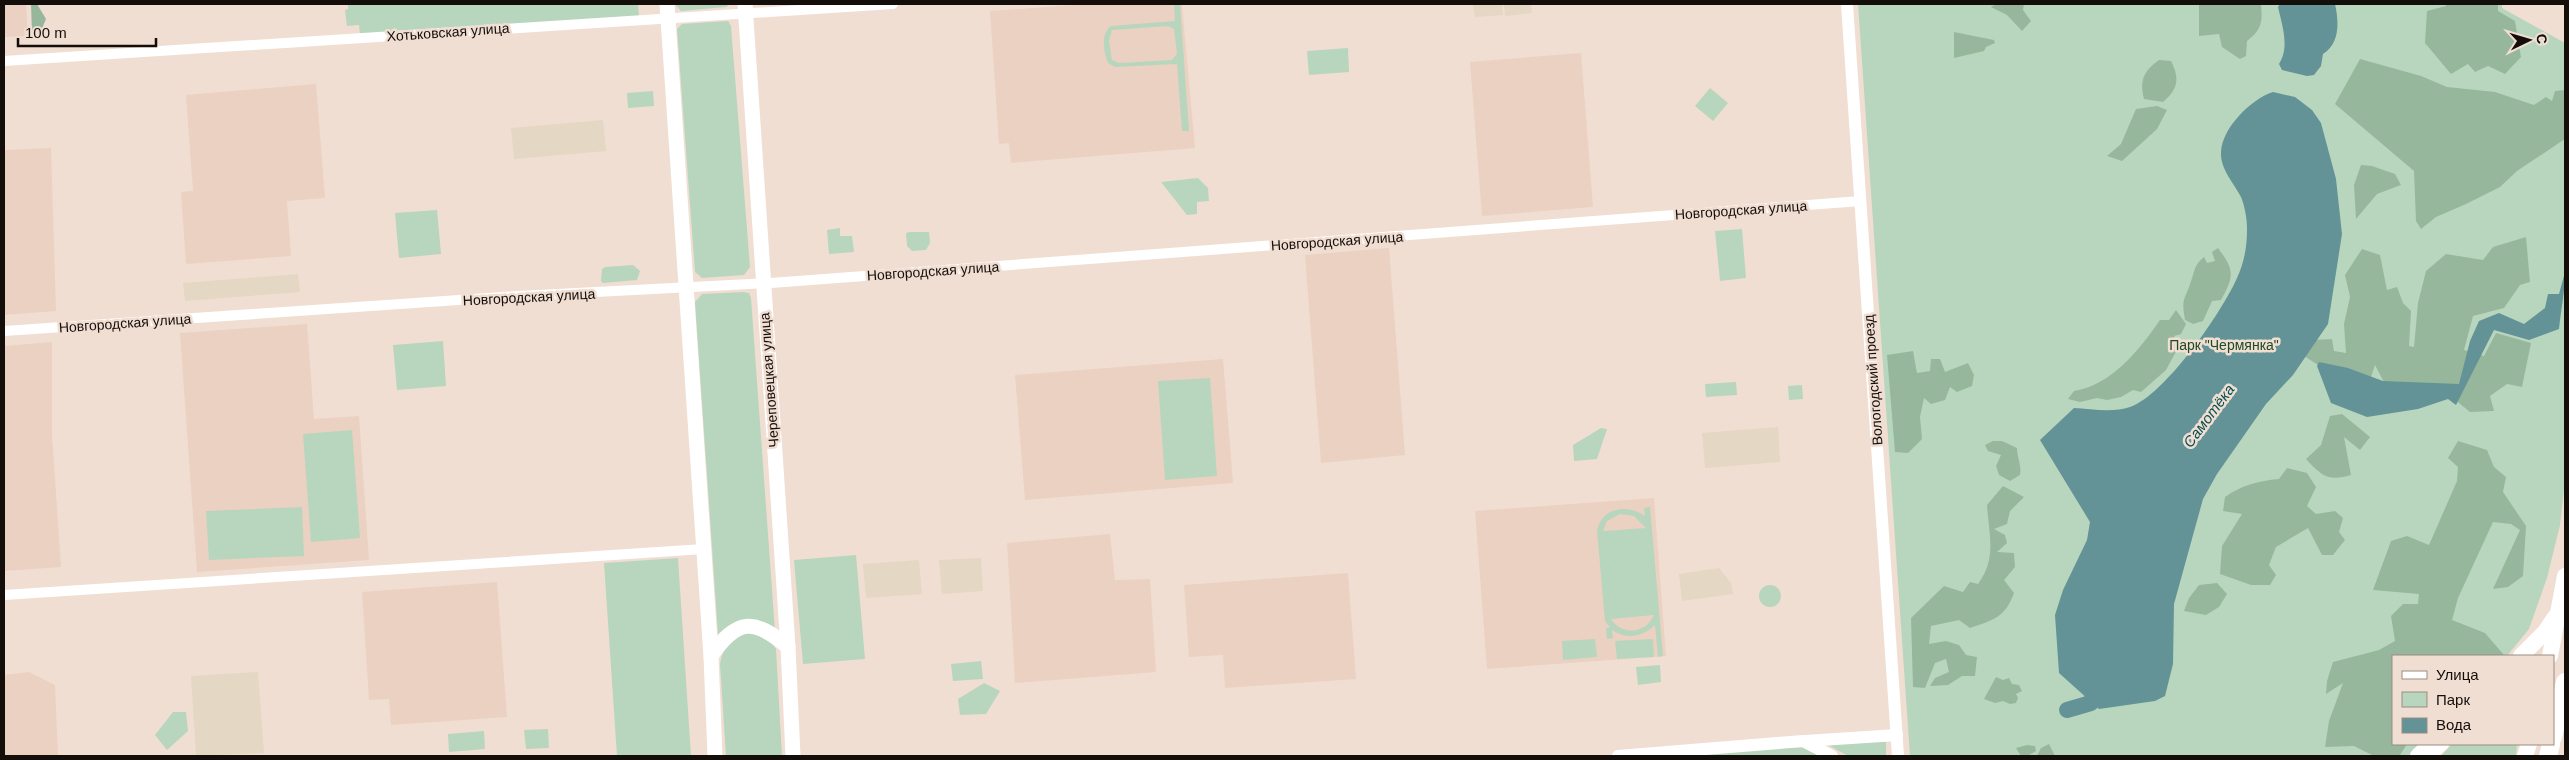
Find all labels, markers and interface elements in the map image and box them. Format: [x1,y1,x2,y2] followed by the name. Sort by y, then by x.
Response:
[18,15,155,47] scale bar
[2504,15,2554,65] north arrow
[386,20,510,44] street label: Хотьковская улица
[25,24,67,41] text: 100 m
[2534,33,2550,45] text: С
[1674,197,1808,223] street label: Новгородская улица
[1270,228,1404,254] street label: Новгородская улица
[866,258,1000,284] street label: Новгородская улица
[462,286,596,308] street label: Новгородская улица
[58,310,192,336] street label: Новгородская улица
[756,312,782,448] street label: Череповецкая улица
[1860,314,1886,446] street label: Вологодский проезд
[2169,337,2279,353] park label: Парк "Чермянка"
[2179,381,2238,450] water label: Самотёка
[2392,655,2554,745] legend
[2436,666,2479,683] text: Улица
[2436,691,2470,708] text: Парк
[2436,716,2472,733] text: Вода

